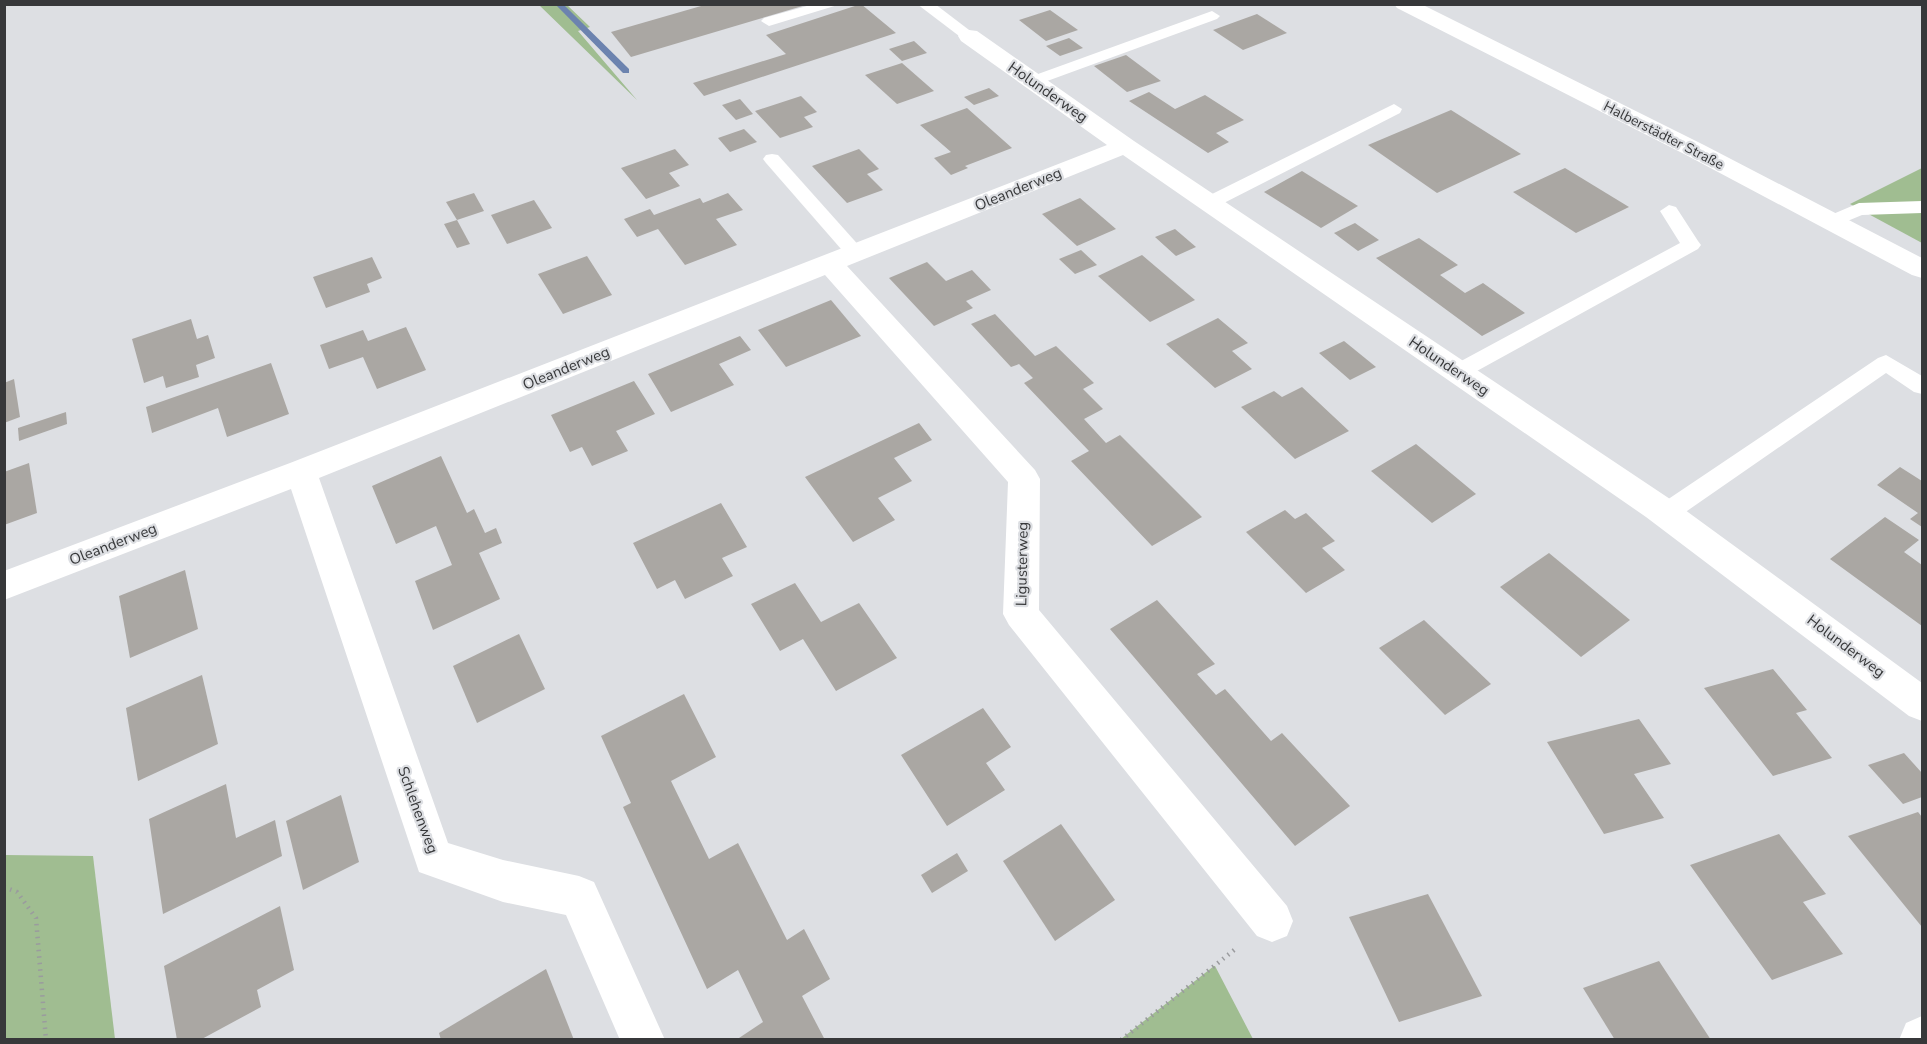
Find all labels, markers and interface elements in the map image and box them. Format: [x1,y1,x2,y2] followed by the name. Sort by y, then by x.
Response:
[1004,57,1092,127] street label: Holunderweg
[1600,97,1727,174] street label: Halberstädter Straße
[972,162,1064,216] street label: Oleanderweg
[1405,332,1493,400] street label: Holunderweg
[520,341,612,395] street label: Oleanderweg
[66,518,160,570] street label: Oleanderweg
[1011,522,1033,606] street label: Ligusterweg
[1803,610,1889,682] street label: Holunderweg
[393,764,443,856] street label: Schlehenweg

